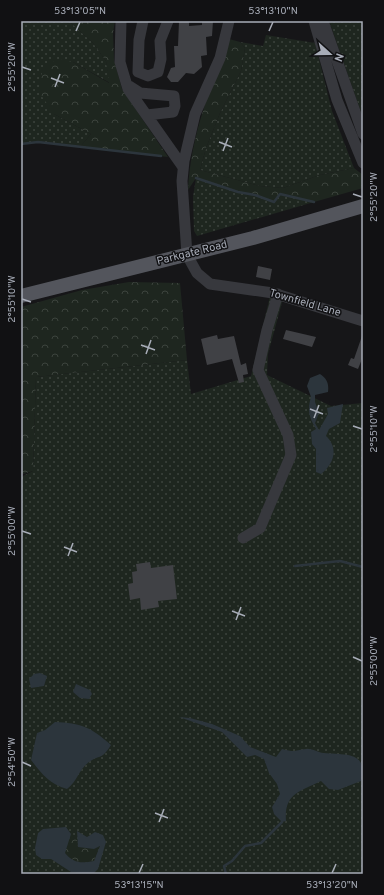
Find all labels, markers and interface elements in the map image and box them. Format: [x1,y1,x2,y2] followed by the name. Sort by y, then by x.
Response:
[54,5,106,18] text: 53°13'05"N
[248,5,298,18] text: 53°13'10"N
[310,34,350,74] north arrow
[6,42,19,92] text: 2°55'20"W
[330,51,346,63] text: N
[368,172,381,222] text: 2°55'20"W
[155,237,229,269] street label: Parkgate Road
[6,275,19,323] text: 2°55'10"W
[268,286,343,320] street label: Townfield Lane
[368,405,381,453] text: 2°55'10"W
[6,506,19,556] text: 2°55'00"W
[368,636,381,686] text: 2°55'00"W
[6,737,19,787] text: 2°54'50"W
[114,879,164,892] text: 53°13'15"N
[306,879,358,892] text: 53°13'20"N

